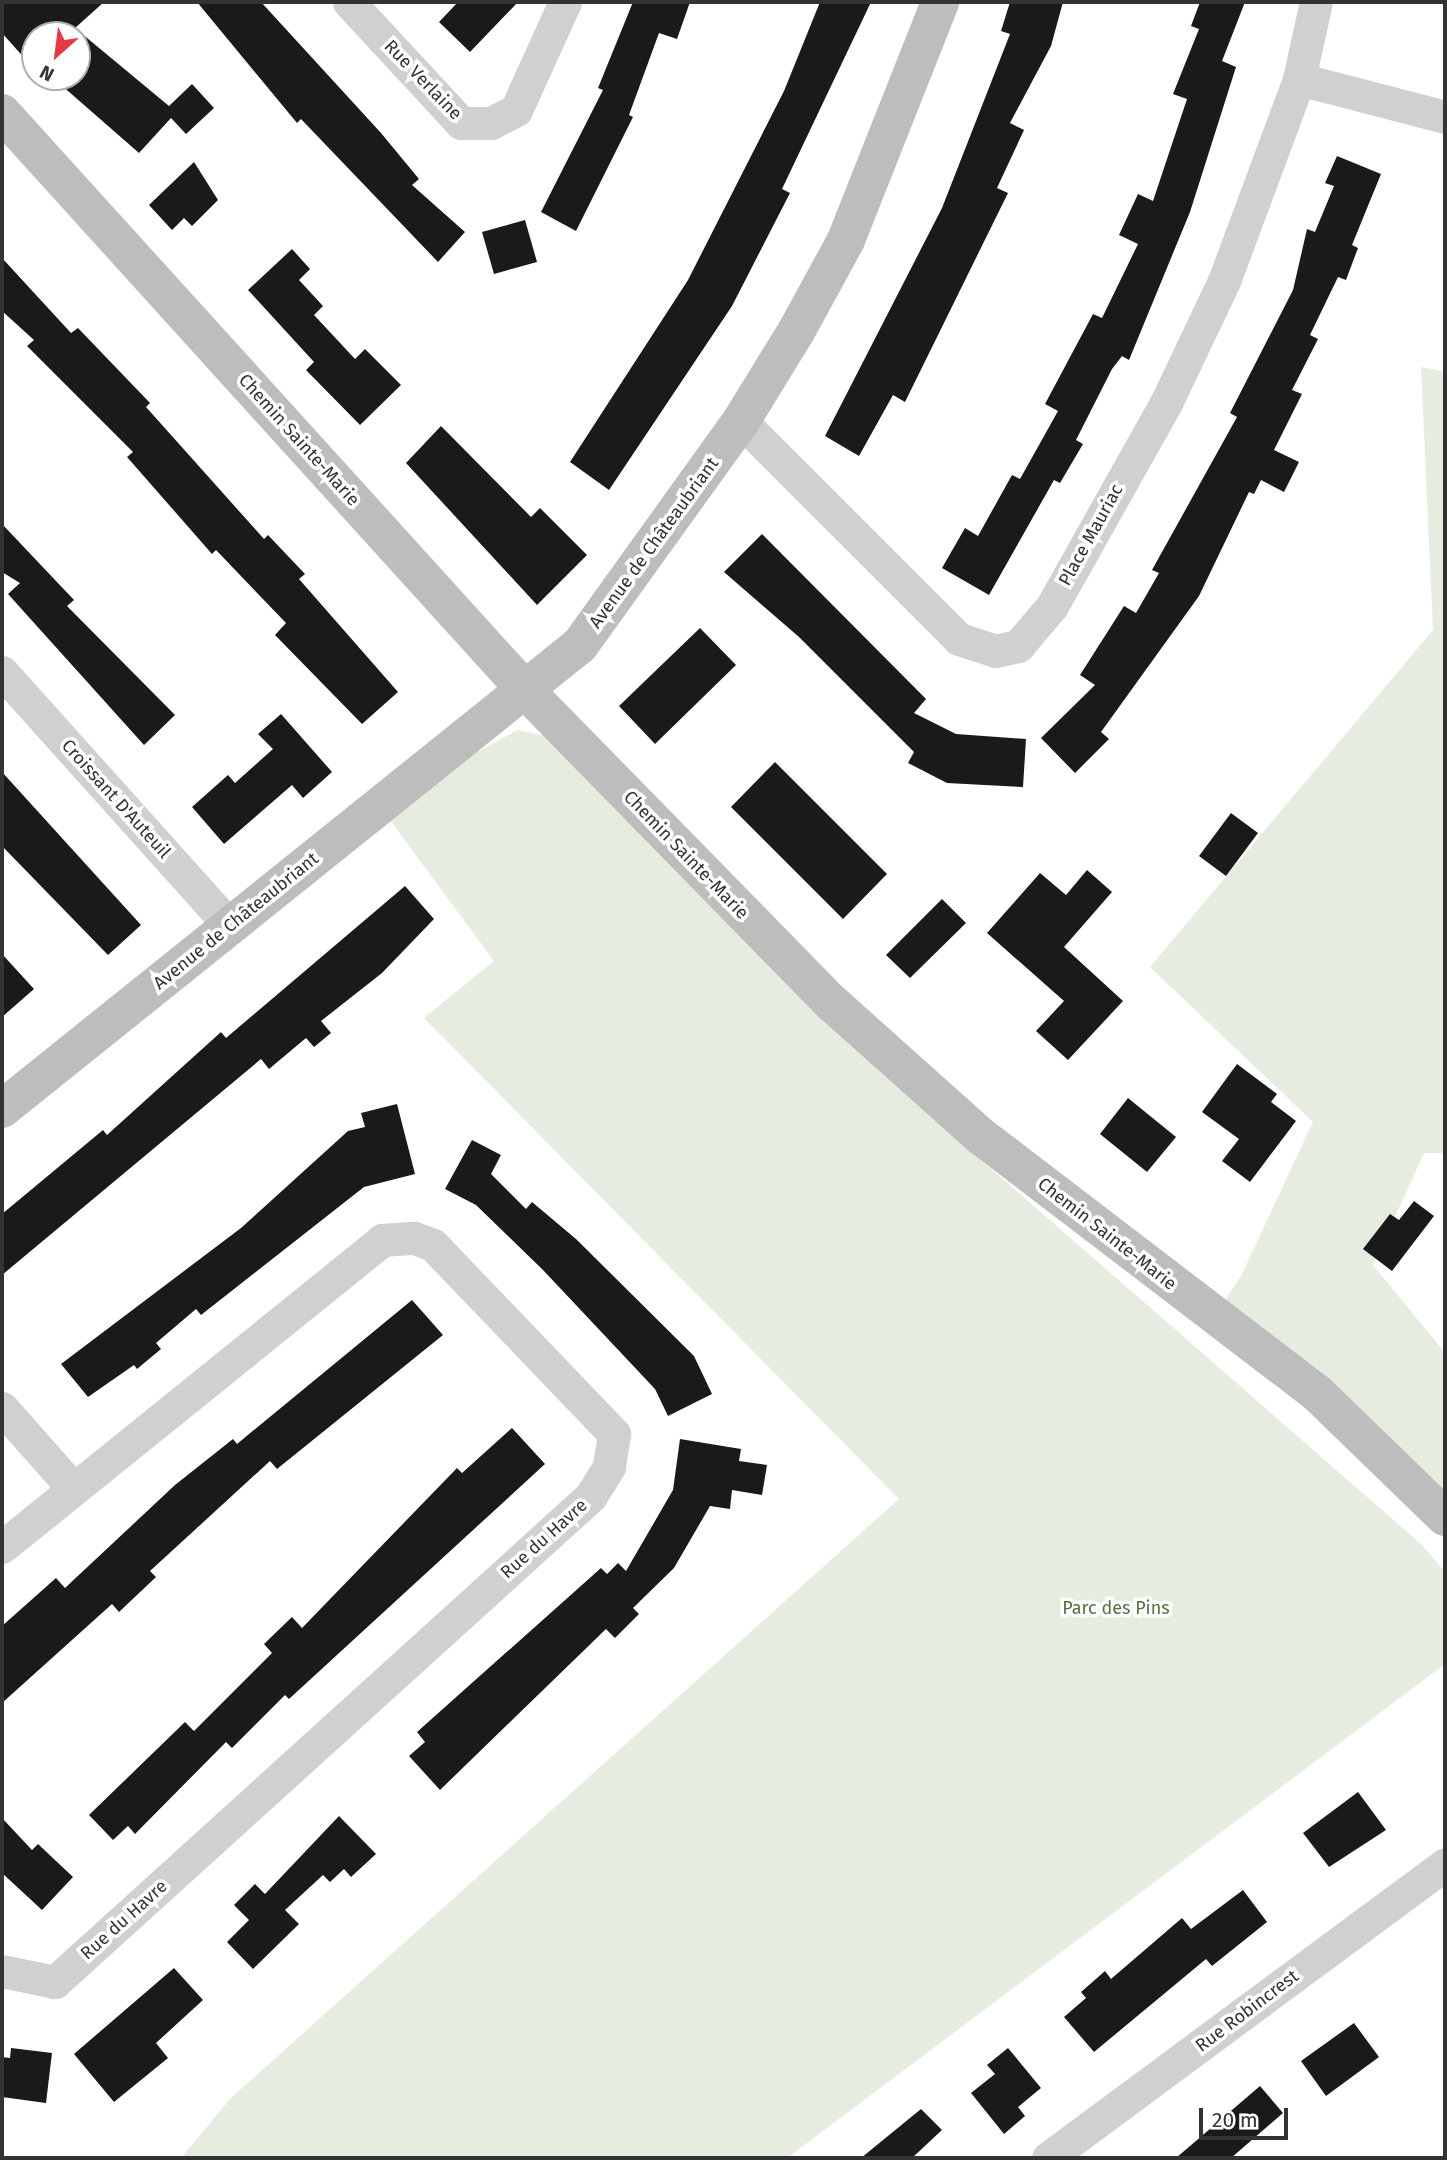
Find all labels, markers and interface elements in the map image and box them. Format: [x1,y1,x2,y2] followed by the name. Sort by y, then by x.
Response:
[21,21,91,91] north arrow
[380,36,466,124] street label: Rue Verlaine
[36,60,58,86] text: N
[234,370,364,510] street label: Chemin Sainte-Marie
[585,453,723,633] street label: Avenue de Châteaubriant
[1054,480,1128,590] street label: Place Mauriac
[57,735,175,863] street label: Croissant D'Auteuil
[619,786,753,924] street label: Chemin Sainte-Marie
[149,848,323,994] street label: Avenue de Châteaubriant
[1033,1173,1181,1295] street label: Chemin Sainte-Marie
[496,1495,592,1583] street label: Rue du Havre
[1062,1597,1170,1619] park label: Parc des Pins
[76,1876,172,1964] street label: Rue du Havre
[1191,1965,1303,2057] street label: Rue Robincrest
[1202,2094,1291,2138] scale bar
[1212,2107,1258,2133] text: 20 m

